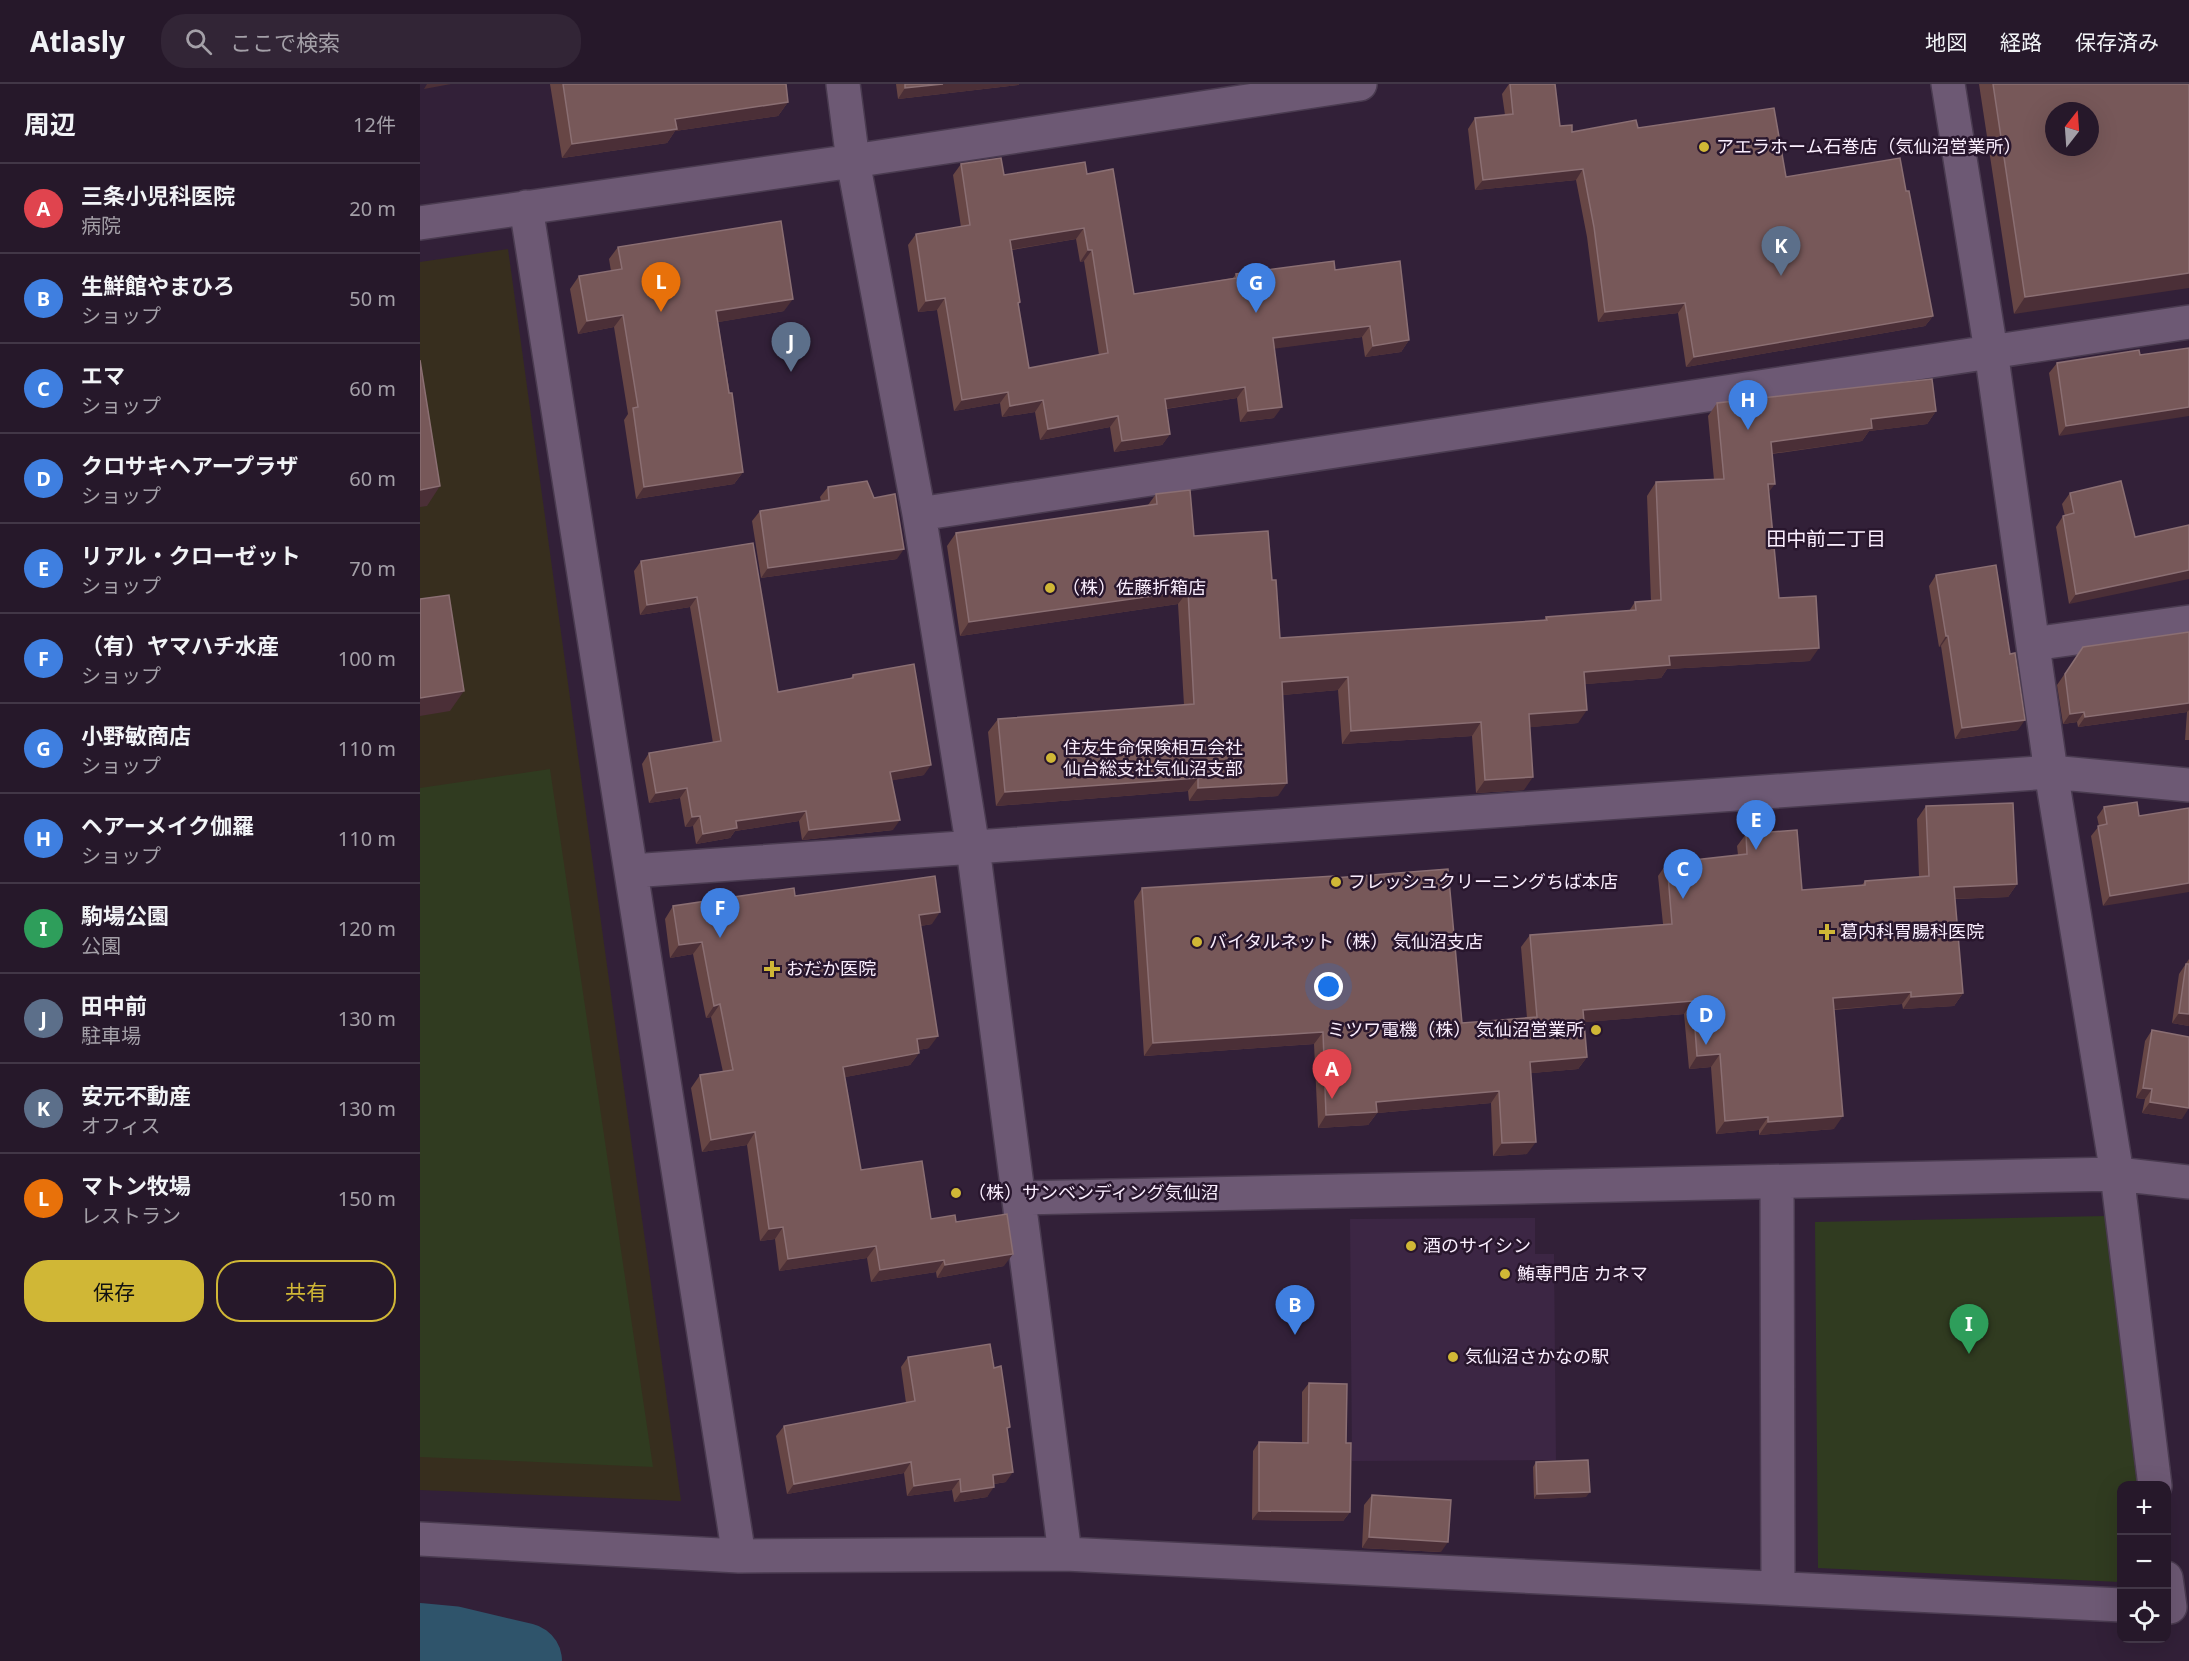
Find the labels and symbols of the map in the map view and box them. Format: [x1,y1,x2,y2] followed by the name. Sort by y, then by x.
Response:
[2045,102,2099,156] north arrow
[1716,134,2021,158] place label: アエラホーム石巻店（気仙沼営業所）
[1697,140,1711,154] marker: アエラホーム石巻店（気仙沼営業所）
[1762,226,1800,276] pin: K
[642,262,680,312] pin: L
[1236,264,1276,313] pin: G
[772,322,811,372] pin: J
[1728,380,1768,430] pin: H
[1766,525,1886,552] district label: 田中前二丁目
[1062,575,1206,599] place label: （株）佐藤折箱店
[1043,581,1057,595] marker: （株）佐藤折箱店
[1063,735,1243,780] place label: 住友生命保険相互会社 仙台総支社気仙沼支部
[1044,751,1058,765] marker: 住友生命保険相互会社 仙台総支社気仙沼支部
[1736,800,1776,850] pin: E
[1664,850,1702,899] pin: C
[1348,869,1618,893] place label: フレッシュクリーニングちば本店
[1329,875,1343,889] marker: フレッシュクリーニングちば本店
[700,888,740,938] pin: F
[1840,919,1984,943] place label: 葛内科胃腸科医院
[1818,923,1836,941] marker: 葛内科胃腸科医院
[1209,929,1483,953] place label: バイタルネット（株） 気仙沼支店
[1190,935,1204,949] marker: バイタルネット（株） 気仙沼支店
[786,956,876,980] place label: おだか医院
[763,960,781,978] marker: おだか医院
[1314,972,1343,1001] your location
[1686,996,1726,1045] pin: D
[1327,1017,1584,1041] place label: ミツワ電機（株） 気仙沼営業所
[1589,1023,1603,1037] marker: ミツワ電機（株） 気仙沼営業所
[1312,1050,1352,1099] pin: A
[968,1180,1219,1204] place label: （株）サンベンディング気仙沼
[949,1186,963,1200] marker: （株）サンベンディング気仙沼
[1423,1233,1531,1257] place label: 酒のサイシン
[1404,1239,1418,1253] marker: 酒のサイシン
[1517,1261,1648,1285] place label: 鮪専門店 カネマ
[1498,1267,1512,1281] marker: 鮪専門店 カネマ
[1276,1286,1314,1335] pin: B
[1950,1304,1988,1354] pin: I
[1465,1344,1609,1368] place label: 気仙沼さかなの駅
[1446,1350,1460,1364] marker: 気仙沼さかなの駅

